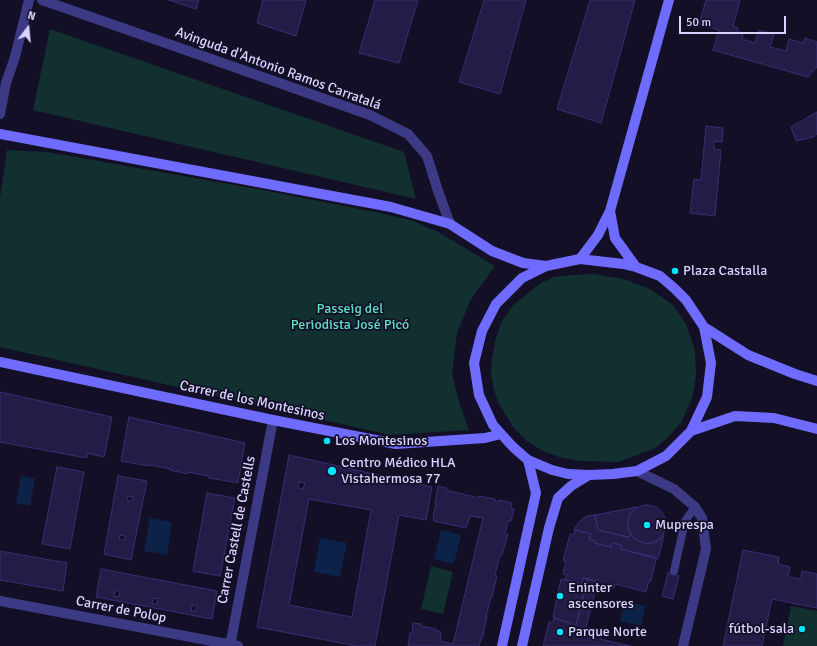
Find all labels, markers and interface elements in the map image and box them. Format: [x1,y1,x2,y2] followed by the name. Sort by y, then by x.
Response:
[8,8,48,48] north arrow
[681,8,788,34] scale bar
[26,9,37,23] text: N
[686,15,711,30] text: 50 m
[173,24,383,114] street label: Avinguda d'Antonio Ramos Carratalá
[683,263,767,279] place label: Plaza Castalla
[670,266,680,276] marker: Plaza Castalla
[291,301,409,334] park label: Passeig del Periodista José Picó
[178,377,326,425] street label: Carrer de los Montesinos
[335,433,427,449] place label: Los Montesinos
[322,436,332,446] marker: Los Montesinos
[214,455,260,605] street label: Carrer Castell de Castells
[341,455,456,488] place label: Centro Médico HLA Vistahermosa 77
[326,465,338,477] marker: Centro Médico HLA Vistahermosa 77
[655,517,714,533] place label: Muprespa
[642,520,652,530] marker: Muprespa
[568,580,634,612] place label: Eninter ascensores
[555,591,565,601] marker: Eninter ascensores
[74,593,168,627] street label: Carrer de Polop
[729,621,794,637] place label: fútbol-sala
[568,624,647,640] place label: Parque Norte
[797,624,807,634] marker: fútbol-sala
[555,627,565,637] marker: Parque Norte

